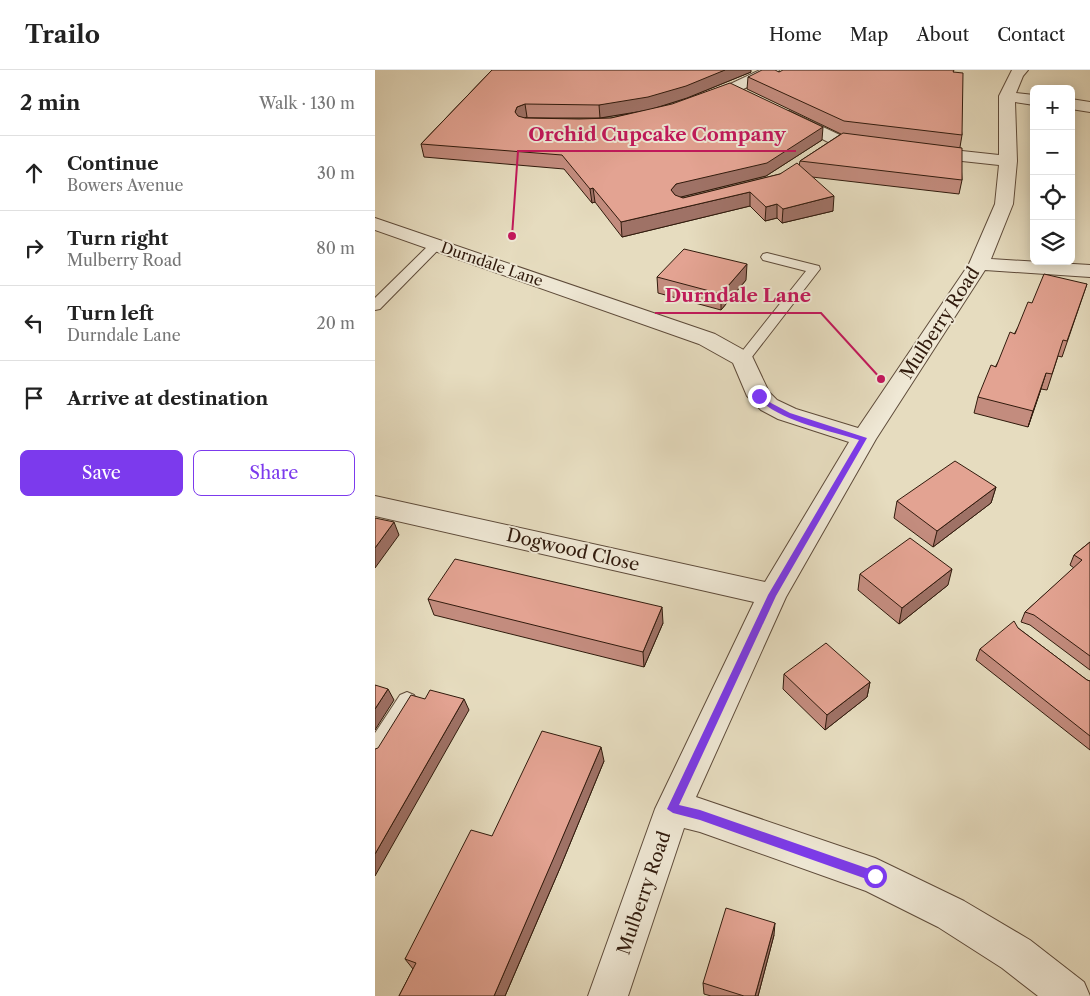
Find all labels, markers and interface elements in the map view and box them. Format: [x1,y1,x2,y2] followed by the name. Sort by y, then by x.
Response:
[25,20,100,49] text: Trailo
[769,24,822,46] text: Home
[850,24,888,46] text: Map
[916,24,969,46] text: About
[997,24,1065,46] text: Contact
[1030,85,1075,265] map controls
[1030,85,1075,130] button: +
[20,90,80,115] text: 2 min
[259,93,355,113] text: Walk · 130 m
[518,117,796,151] callout: Orchid Cupcake Company
[528,123,787,146] text: Orchid Cupcake Company
[1030,130,1075,175] button: −
[67,152,159,175] text: Continue
[20,159,48,187] icon: ahead
[317,163,355,183] text: 30 m
[67,175,184,195] text: Bowers Avenue
[1030,175,1075,220] button: locate
[1030,220,1075,265] button: layers
[67,227,168,250] text: Turn right
[20,234,48,262] icon: right
[316,238,355,258] text: 80 m
[439,238,545,290] street label: Durndale Lane
[67,250,182,270] text: Mulberry Road
[896,263,984,383] street label: Mulberry Road
[655,279,821,313] callout: Durndale Lane
[665,284,811,307] text: Durndale Lane
[67,302,154,325] text: Turn left
[20,309,48,337] icon: left
[316,313,355,333] text: 20 m
[67,325,181,345] text: Durndale Lane
[20,384,48,412] icon: arrive
[748,385,771,408] route end
[67,387,268,410] text: Arrive at destination
[20,450,183,496] button: Save
[193,450,355,496] button: Share
[504,524,642,576] street label: Dogwood Close
[613,828,675,958] street label: Mulberry Road
[864,865,887,888] route start

